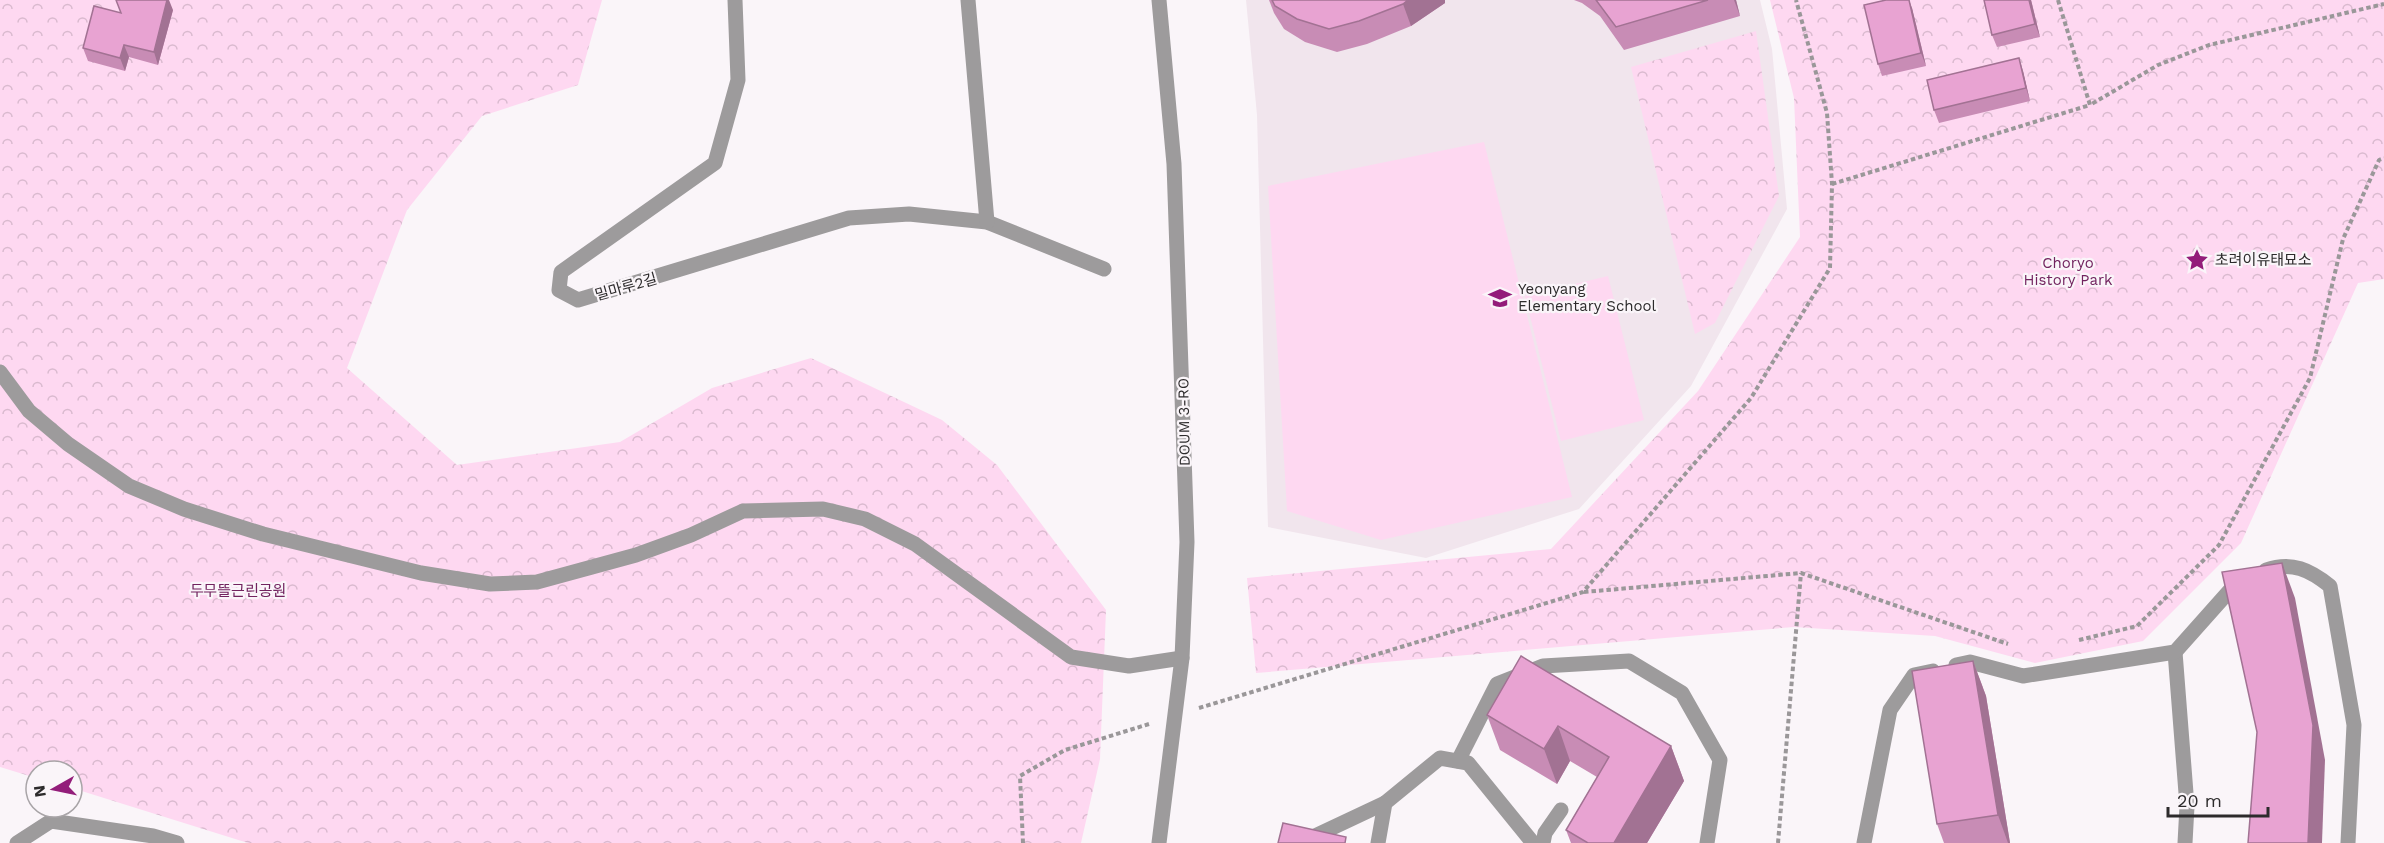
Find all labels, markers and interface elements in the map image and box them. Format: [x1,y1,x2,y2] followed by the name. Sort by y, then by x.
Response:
[2184,247,2210,273] place icon: 초려이유태묘소
[2215,251,2312,269] place label: 초려이유태묘소
[2023,254,2113,289] park label: Choryo History Park
[593,270,659,304] street label: 밀마루2길
[1518,280,1657,315] place label: Yeonyang Elementary School
[1487,285,1513,311] school or university icon: Yeonyang Elementary School
[1174,378,1194,466] street label: DOUM 3-RO
[190,582,286,600] park label: 두무뜰근린공원
[24,759,84,819] north arrow
[2168,780,2268,818] scale bar
[29,784,50,799] text: N
[2177,790,2222,811] text: 20 m

